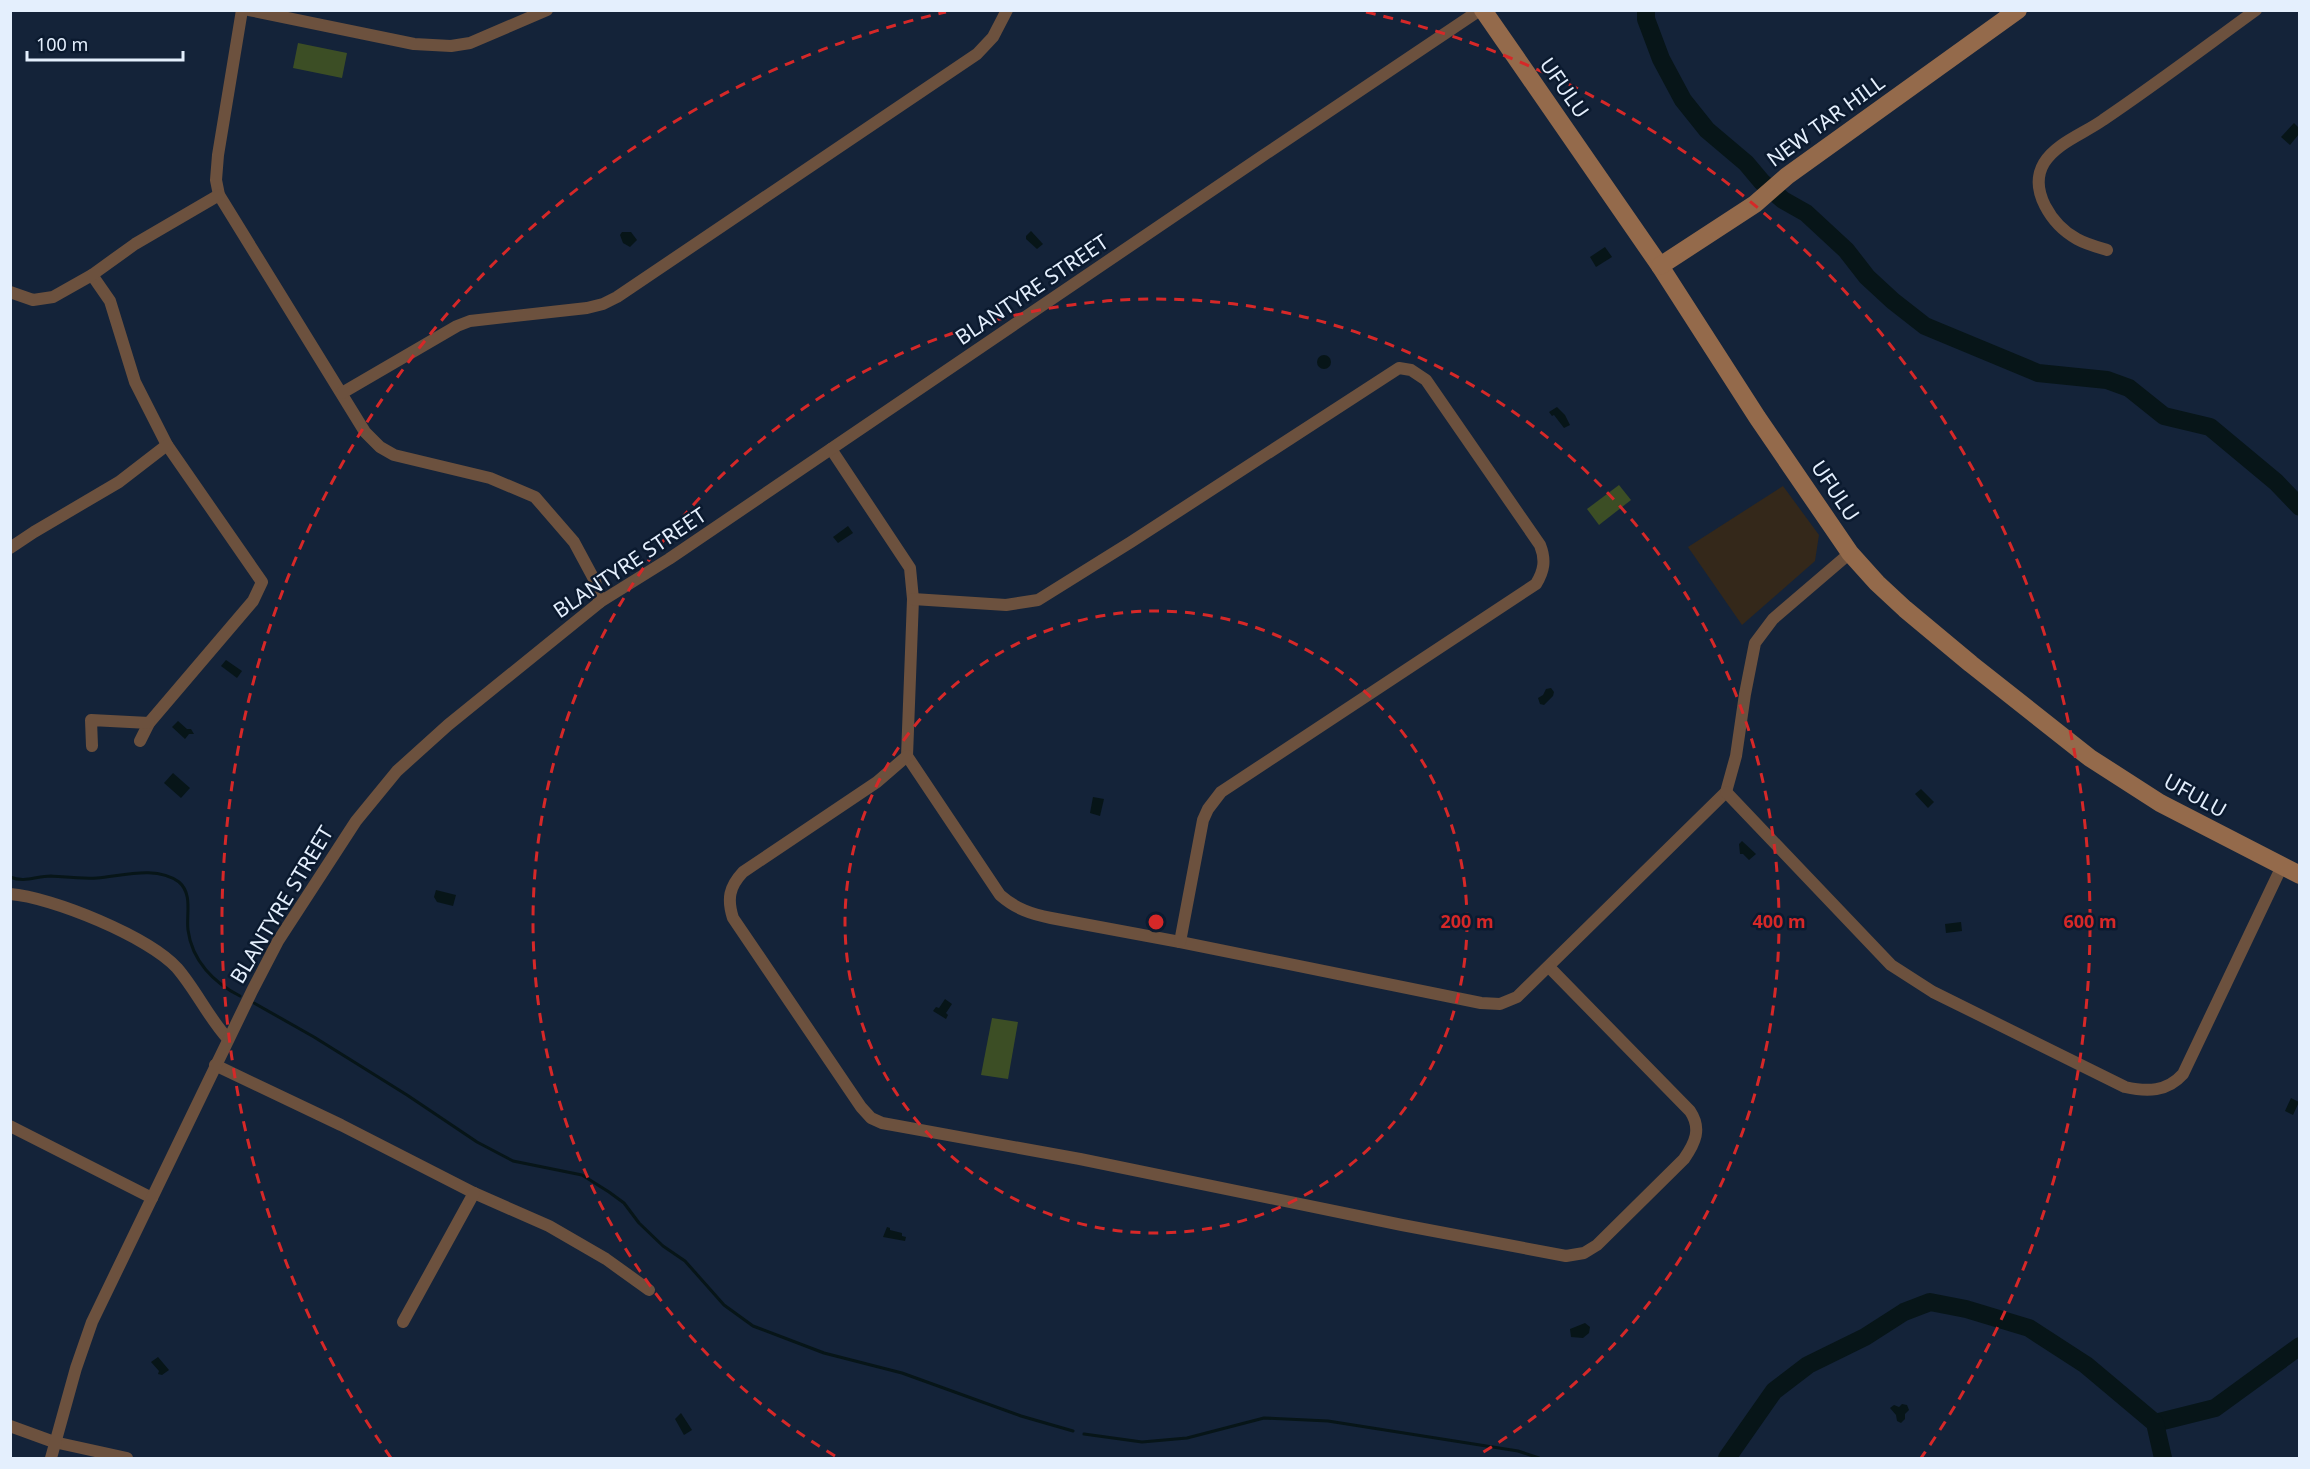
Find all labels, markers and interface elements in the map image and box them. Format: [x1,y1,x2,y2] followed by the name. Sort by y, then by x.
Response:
[27,24,183,62] scale bar
[36,32,88,56] text: 100 m
[1534,52,1596,123] street label: UFULU
[1761,68,1890,173] street label: NEW TAR HILL
[949,227,1114,351] street label: BLANTYRE STREET
[1805,455,1866,526] street label: UFULU
[547,500,712,624] street label: BLANTYRE STREET
[2159,766,2232,824] street label: UFULU
[223,820,339,988] street label: BLANTYRE STREET
[1440,909,1494,933] text: 200 m
[1752,909,1806,933] text: 400 m
[2063,909,2117,933] text: 600 m
[1146,912,1166,932] centre of rings

